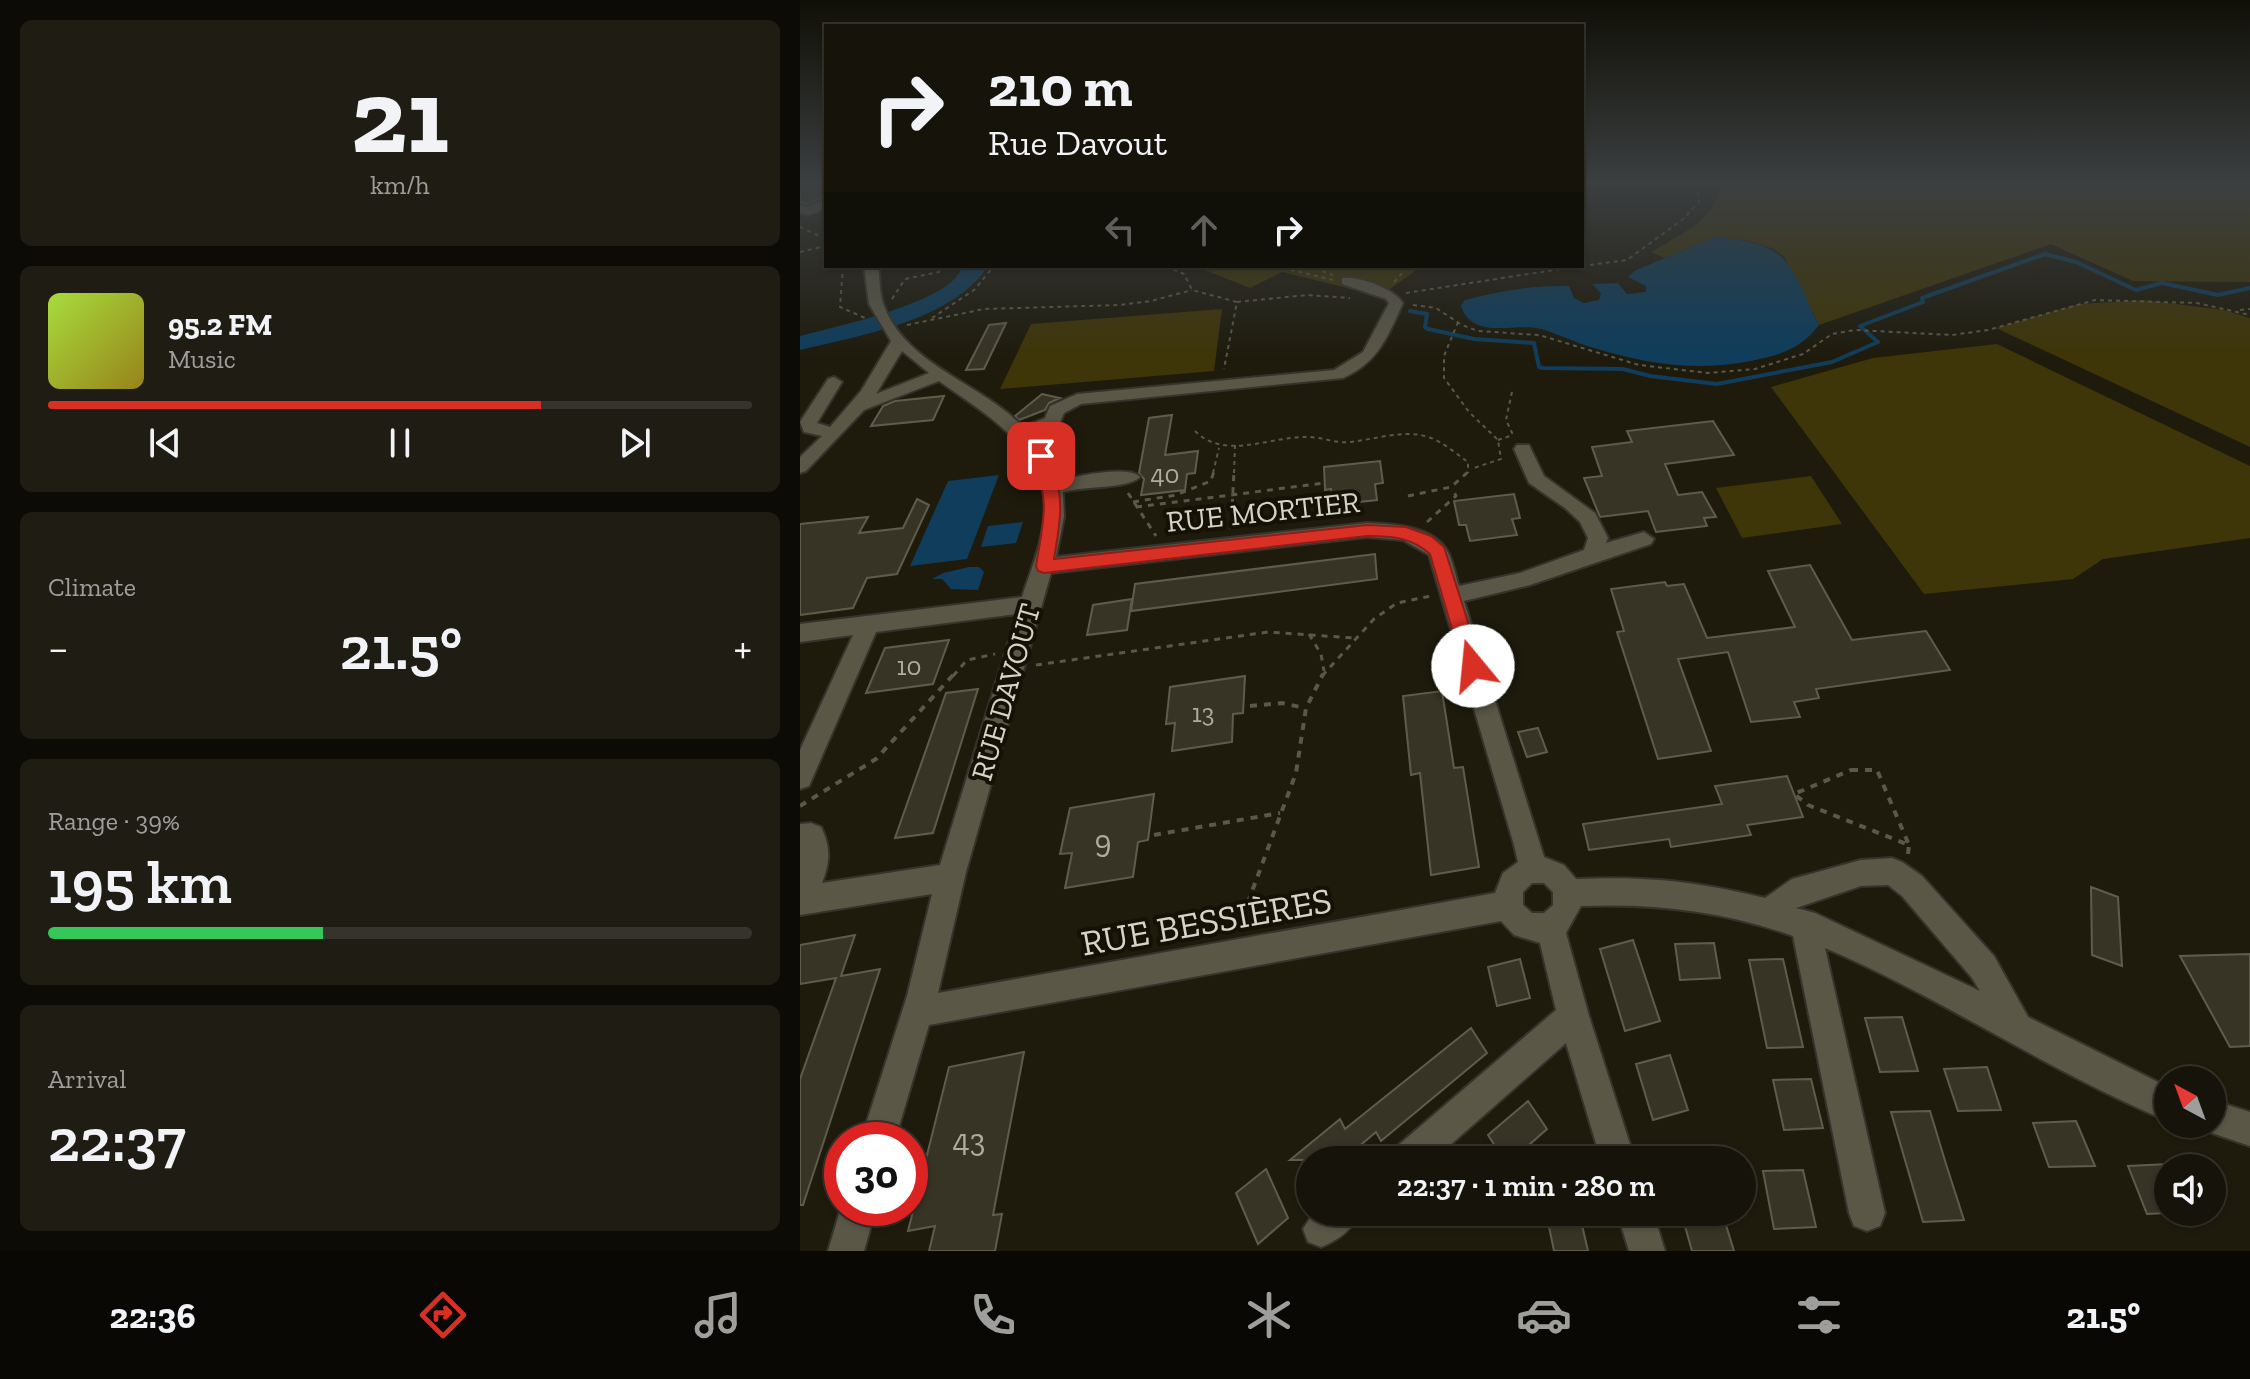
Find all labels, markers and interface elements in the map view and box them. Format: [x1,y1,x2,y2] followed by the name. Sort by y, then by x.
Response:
[988,53,1132,120] text: 210 m
[351,54,449,179] text: 21
[856,56,960,160] icon: right
[988,121,1167,164] text: Rue Davout
[370,169,430,201] text: km/h
[1098,208,1142,252] icon: left
[1182,208,1226,252] icon: ahead
[1266,208,1310,252] icon: right
[168,307,272,343] text: 95.2 FM
[168,343,236,375] text: Music
[143,421,187,465] icon: previous
[378,421,422,465] icon: pause
[613,421,657,465] icon: next
[1007,422,1075,490] pin
[1019,434,1063,478] icon: arrive
[1151,458,1180,490] house number: 40
[1164,484,1362,540] street label: RUE MORTIER
[48,571,136,603] text: Climate
[964,600,1048,784] street label: RUE DAVOUT
[340,612,462,684] text: 21.5°
[48,621,69,674] text: −
[733,621,752,674] text: +
[1431,624,1515,708] position arrow
[897,650,922,682] house number: 10
[1192,697,1214,729] house number: 13
[48,805,180,837] text: Range · 39%
[1095,822,1112,860] house number: 9
[48,846,232,918] text: 195 km
[1077,878,1335,965] street label: RUE BESSIÈRES
[48,1063,126,1095] text: Arrival
[2154,1066,2226,1138] north arrow
[2154,1066,2226,1226] map controls
[48,1104,186,1176] text: 22:37
[953,1121,985,1159] house number: 43
[824,1122,928,1226] speed limit sign: 30
[2154,1154,2226,1226] button: sound
[1397,1168,1655,1204] text: 22:37 · 1 min · 280 m
[415,1287,471,1343] icon: directions
[690,1287,746,1343] icon: music
[965,1287,1021,1343] icon: phone
[1241,1287,1297,1343] icon: climate
[1516,1287,1572,1343] icon: car
[1791,1287,1847,1343] icon: filters
[110,1294,196,1337] text: 22:36
[2066,1294,2140,1337] text: 21.5°

